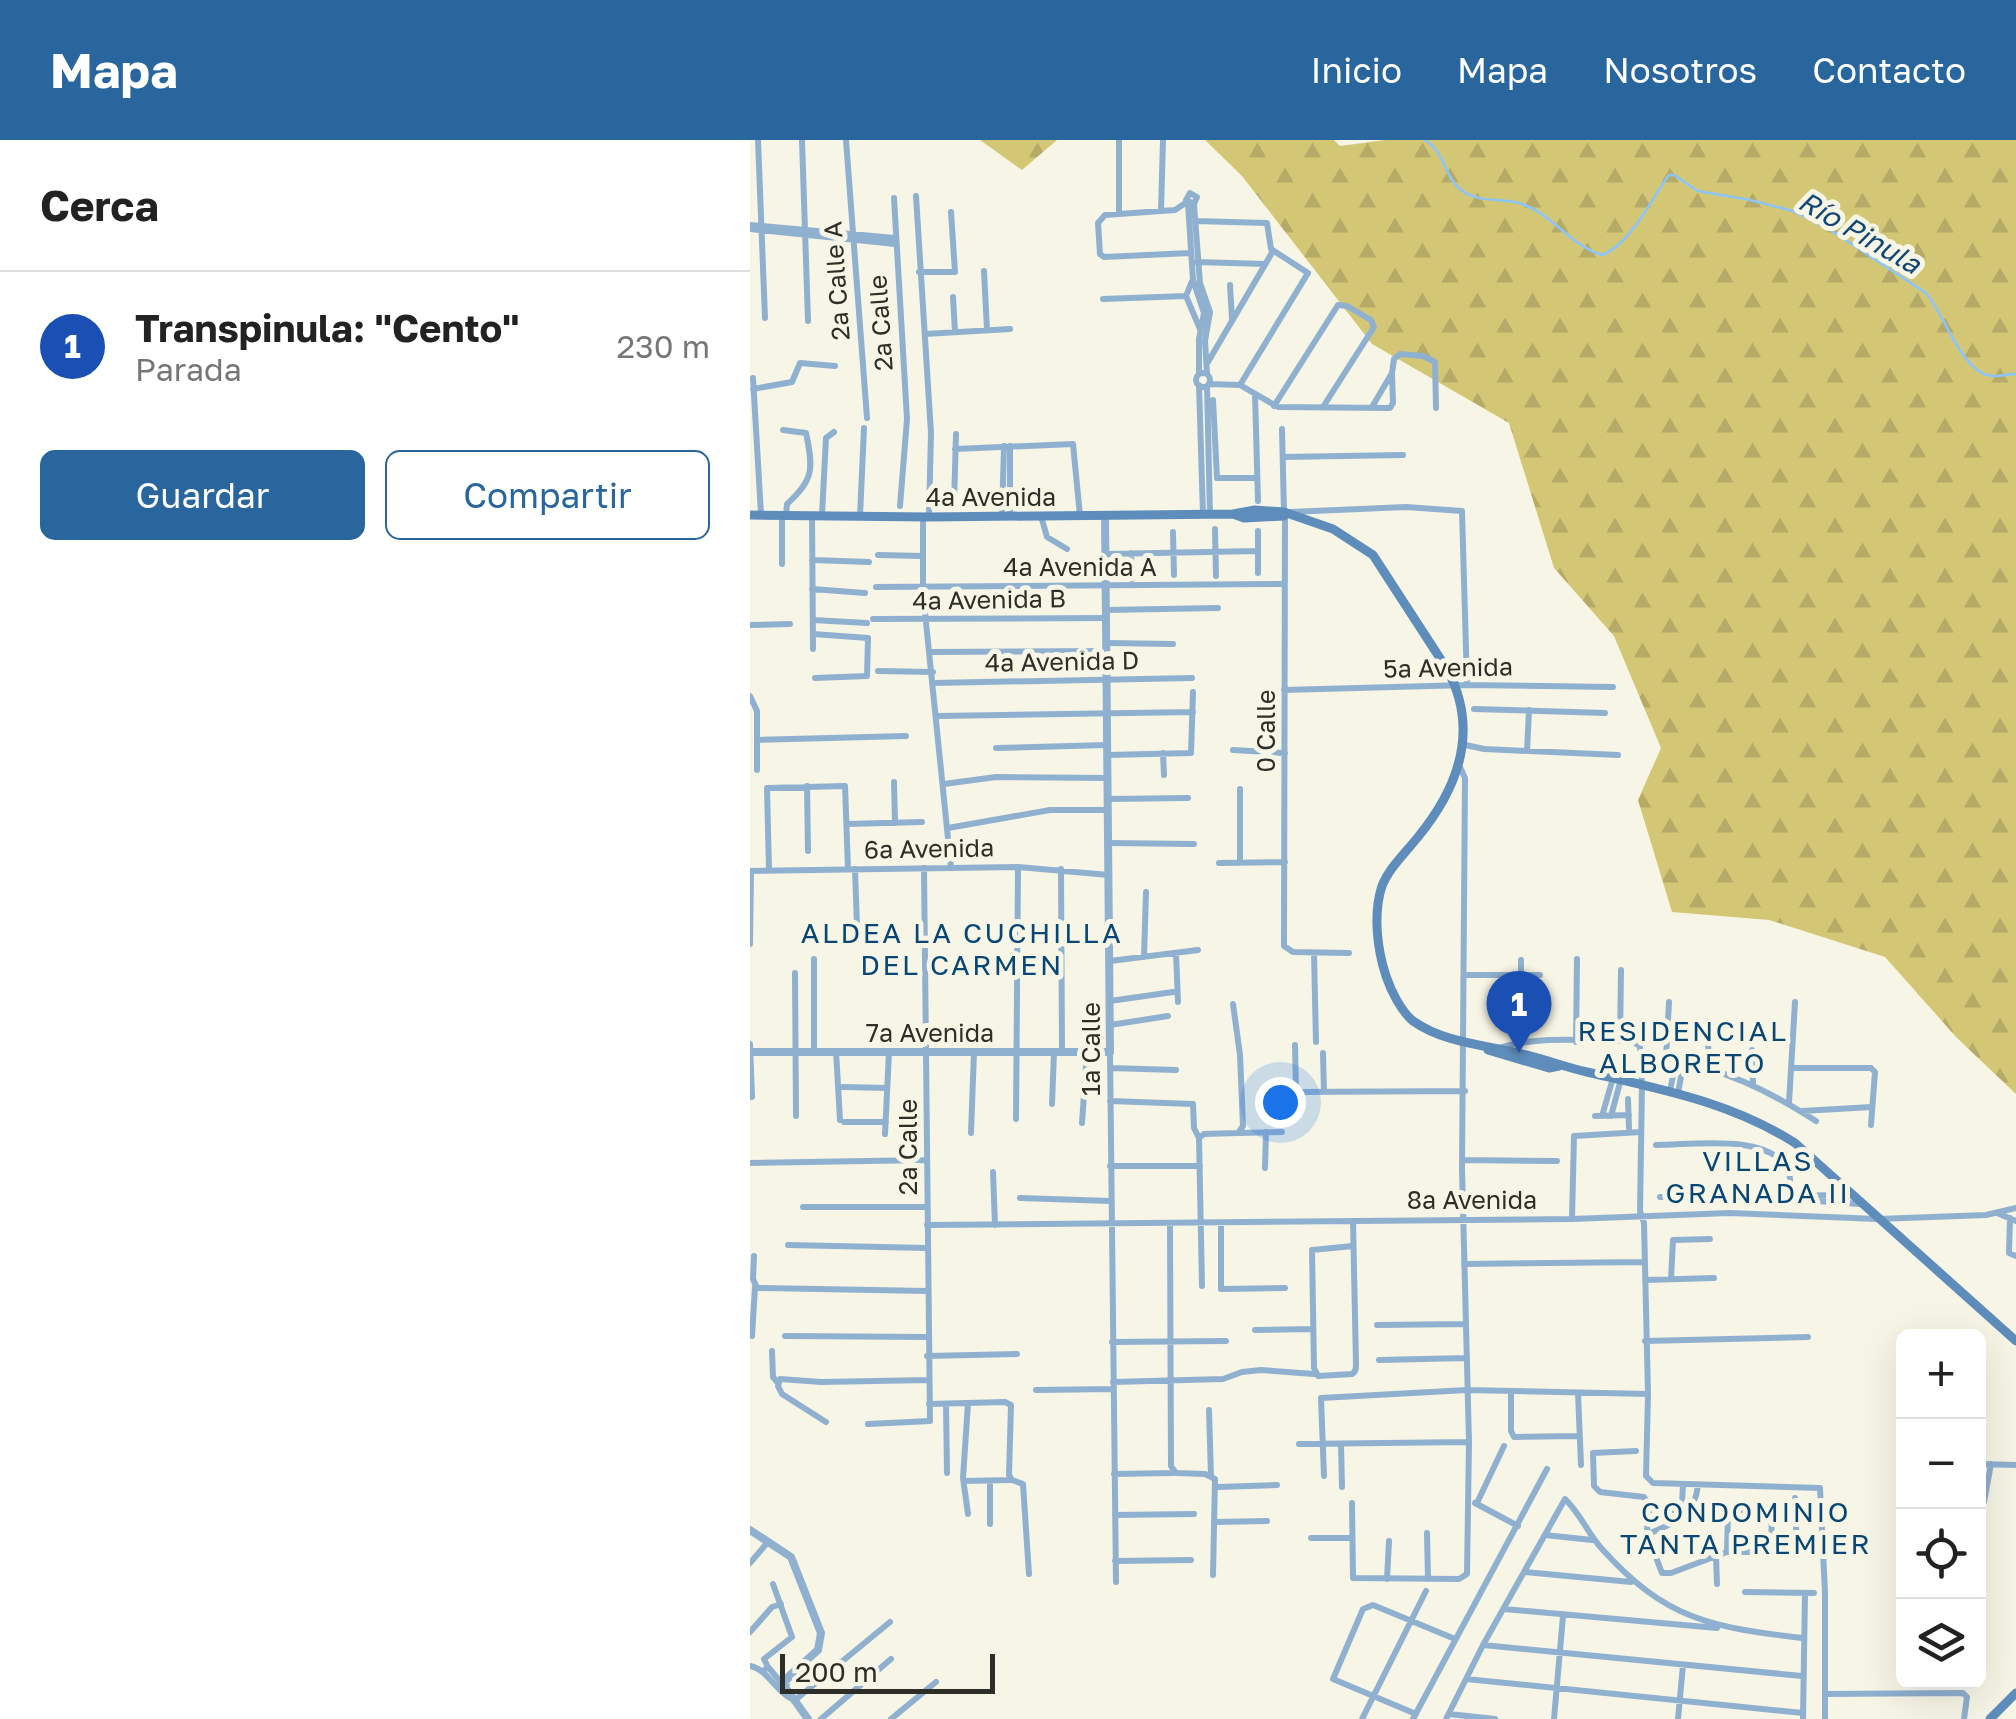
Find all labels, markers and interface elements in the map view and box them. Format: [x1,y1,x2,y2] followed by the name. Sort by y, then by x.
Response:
[50,41,178,99] text: Mapa
[1311,49,1402,91] text: Inicio
[1457,49,1548,91] text: Mapa
[1603,49,1757,91] text: Nosotros
[1812,49,1966,91] text: Contacto
[40,180,159,230] text: Cerca
[1793,184,1928,281] water label: Río Pinula
[816,220,856,342] street label: 2a Calle A
[861,274,899,372] street label: 2a Calle
[135,305,520,350] text: Transpinula: "Cento"
[64,327,81,365] text: 1
[617,327,710,365] text: 230 m
[135,350,242,388] text: Parada
[40,450,365,540] button: Guardar
[385,450,710,540] button: Compartir
[926,481,1056,512] street label: 4a Avenida
[1003,551,1157,582] street label: 4a Avenida A
[912,582,1066,616] street label: 4a Avenida B
[985,644,1139,678] street label: 4a Avenida D
[1383,650,1513,684] street label: 5a Avenida
[1250,689,1281,773] street label: 0 Calle
[864,831,994,865] street label: 6a Avenida
[801,916,1123,981] district label: ALDEA LA CUCHILLA DEL CARMEN
[1486,970,1552,1053] pin: 1
[1075,1002,1106,1096] street label: 1a Calle
[1578,1014,1788,1079] district label: RESIDENCIAL ALBORETO
[866,1017,994,1048] street label: 7a Avenida
[1255,1077,1306,1128] your location
[892,1099,923,1195] street label: 2a Calle
[1666,1144,1850,1209] district label: VILLAS GRANADA II
[1407,1184,1537,1215] street label: 8a Avenida
[1896,1329,1986,1689] map controls
[1896,1329,1986,1419] button: +
[1896,1419,1986,1509] button: −
[1620,1495,1872,1560] district label: CONDOMINIO TANTA PREMIER
[1896,1509,1986,1599] button: locate
[1896,1599,1986,1689] button: layers
[780,1649,995,1694] scale bar
[795,1655,878,1688] text: 200 m

